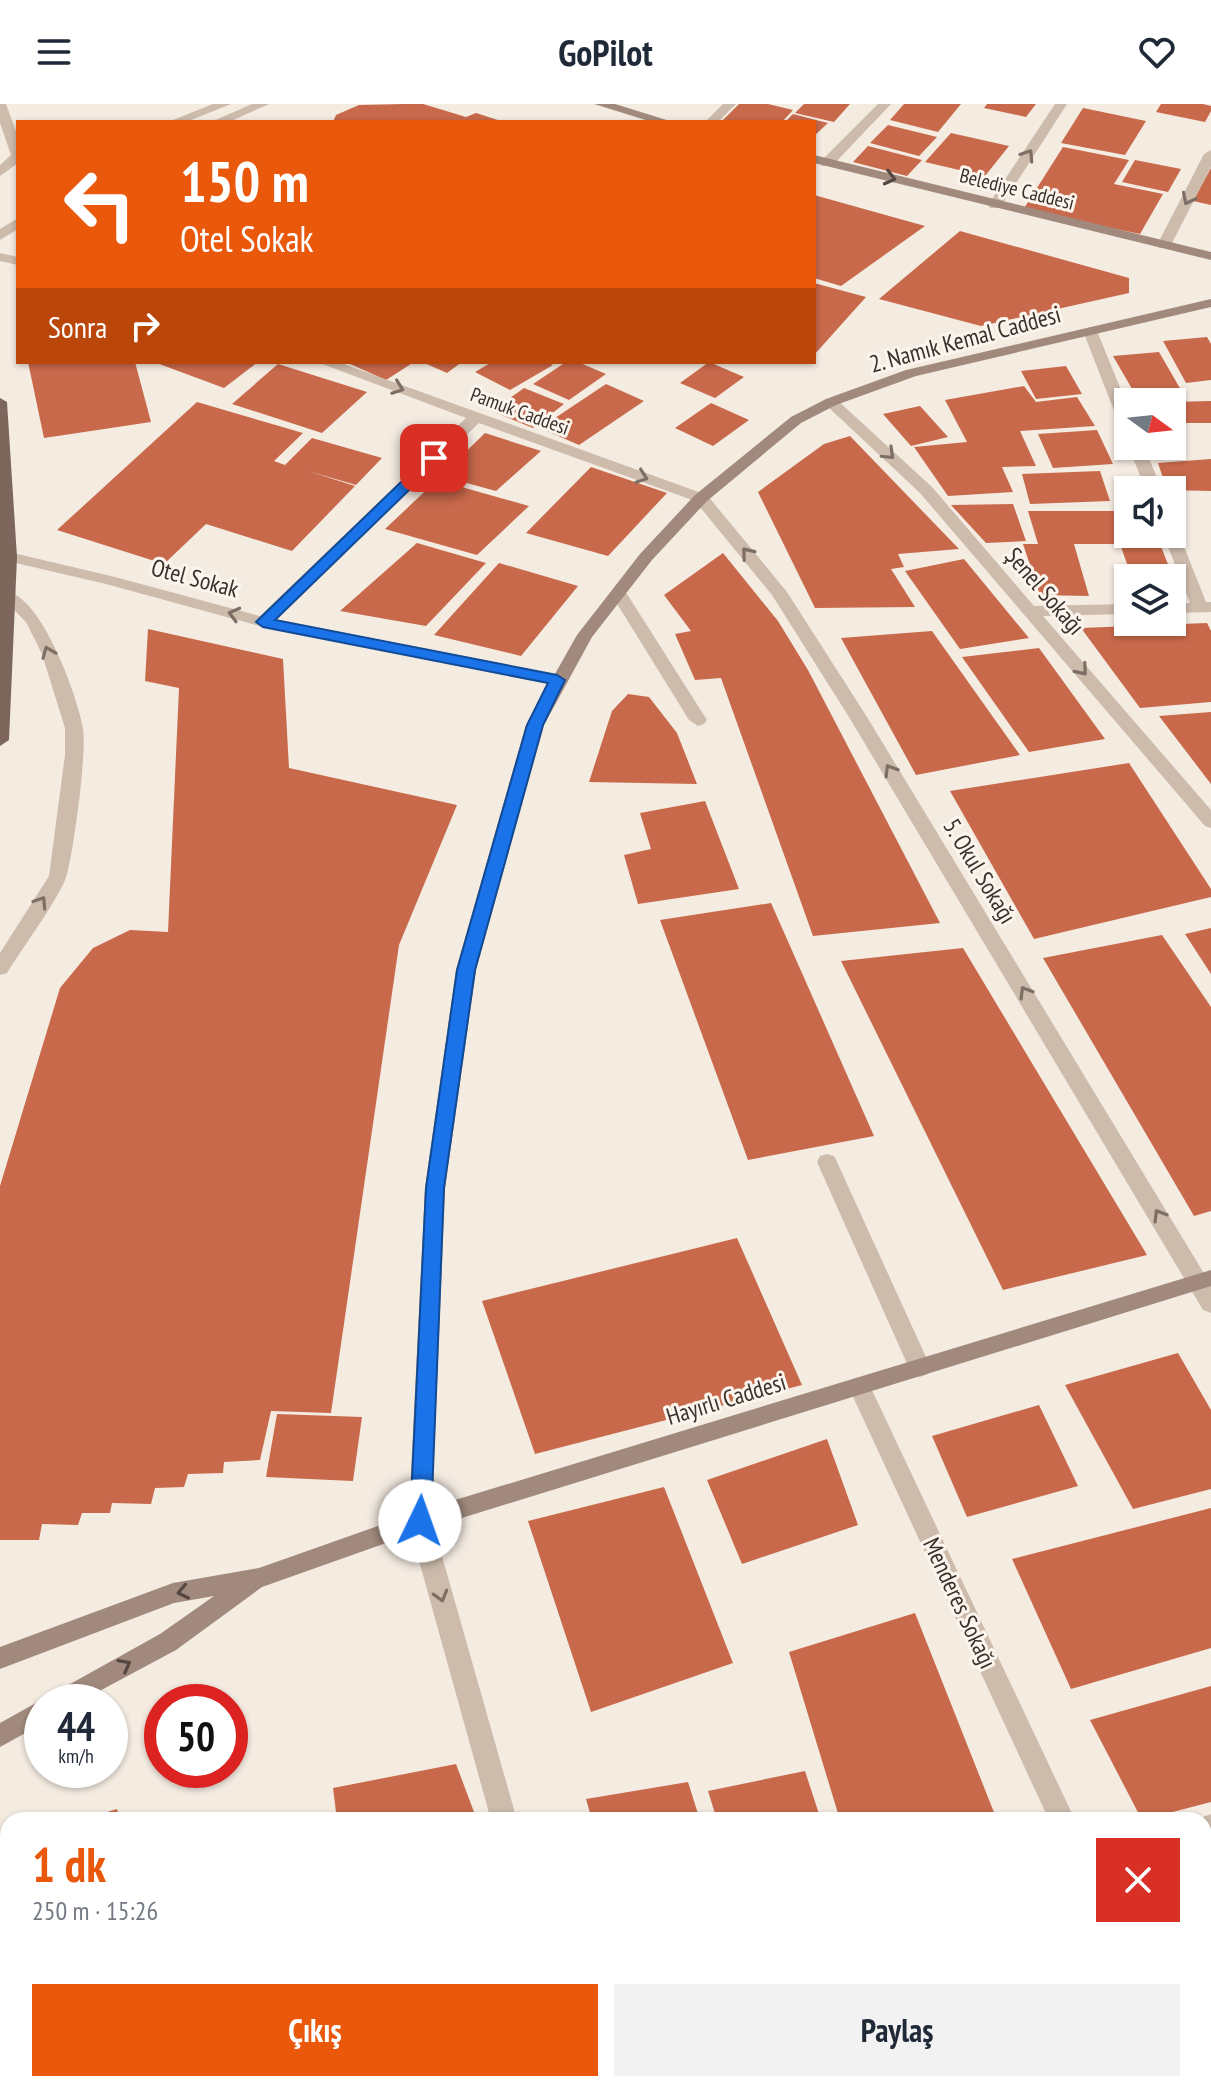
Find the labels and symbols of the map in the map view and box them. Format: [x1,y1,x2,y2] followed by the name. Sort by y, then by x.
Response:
[1019,149,1034,163] one-way arrow
[957,162,1077,216] street label: Belediye Caddesi
[882,169,896,186] one-way arrow
[1182,191,1197,206] one-way arrow
[866,299,1064,379] street label: 2. Namık Kemal Caddesi
[390,379,404,395] one-way arrow
[467,381,573,441] street label: Pamuk Caddesi
[1114,388,1186,460] north arrow
[400,424,468,492] pin
[880,445,894,460] one-way arrow
[634,467,648,484] one-way arrow
[998,541,1092,641] street label: Şenel Sokağı
[742,548,757,563] one-way arrow
[148,552,243,605] street label: Otel Sokak
[227,607,241,623] one-way arrow
[41,646,58,660] one-way arrow
[1072,661,1086,676] one-way arrow
[885,764,900,779] one-way arrow
[937,813,1023,929] street label: 5. Okul Sokağı
[32,896,47,910] one-way arrow
[1019,986,1035,1001] one-way arrow
[1154,1209,1169,1224] one-way arrow
[662,1366,790,1432] street label: Hayırlı Caddesi
[378,1479,462,1563] position arrow
[916,1533,1004,1673] street label: Menderes Sokağı
[176,1582,189,1599] one-way arrow
[432,1588,448,1602] one-way arrow
[117,1660,132,1675] one-way arrow
[144,1684,248,1788] speed limit sign: 50

